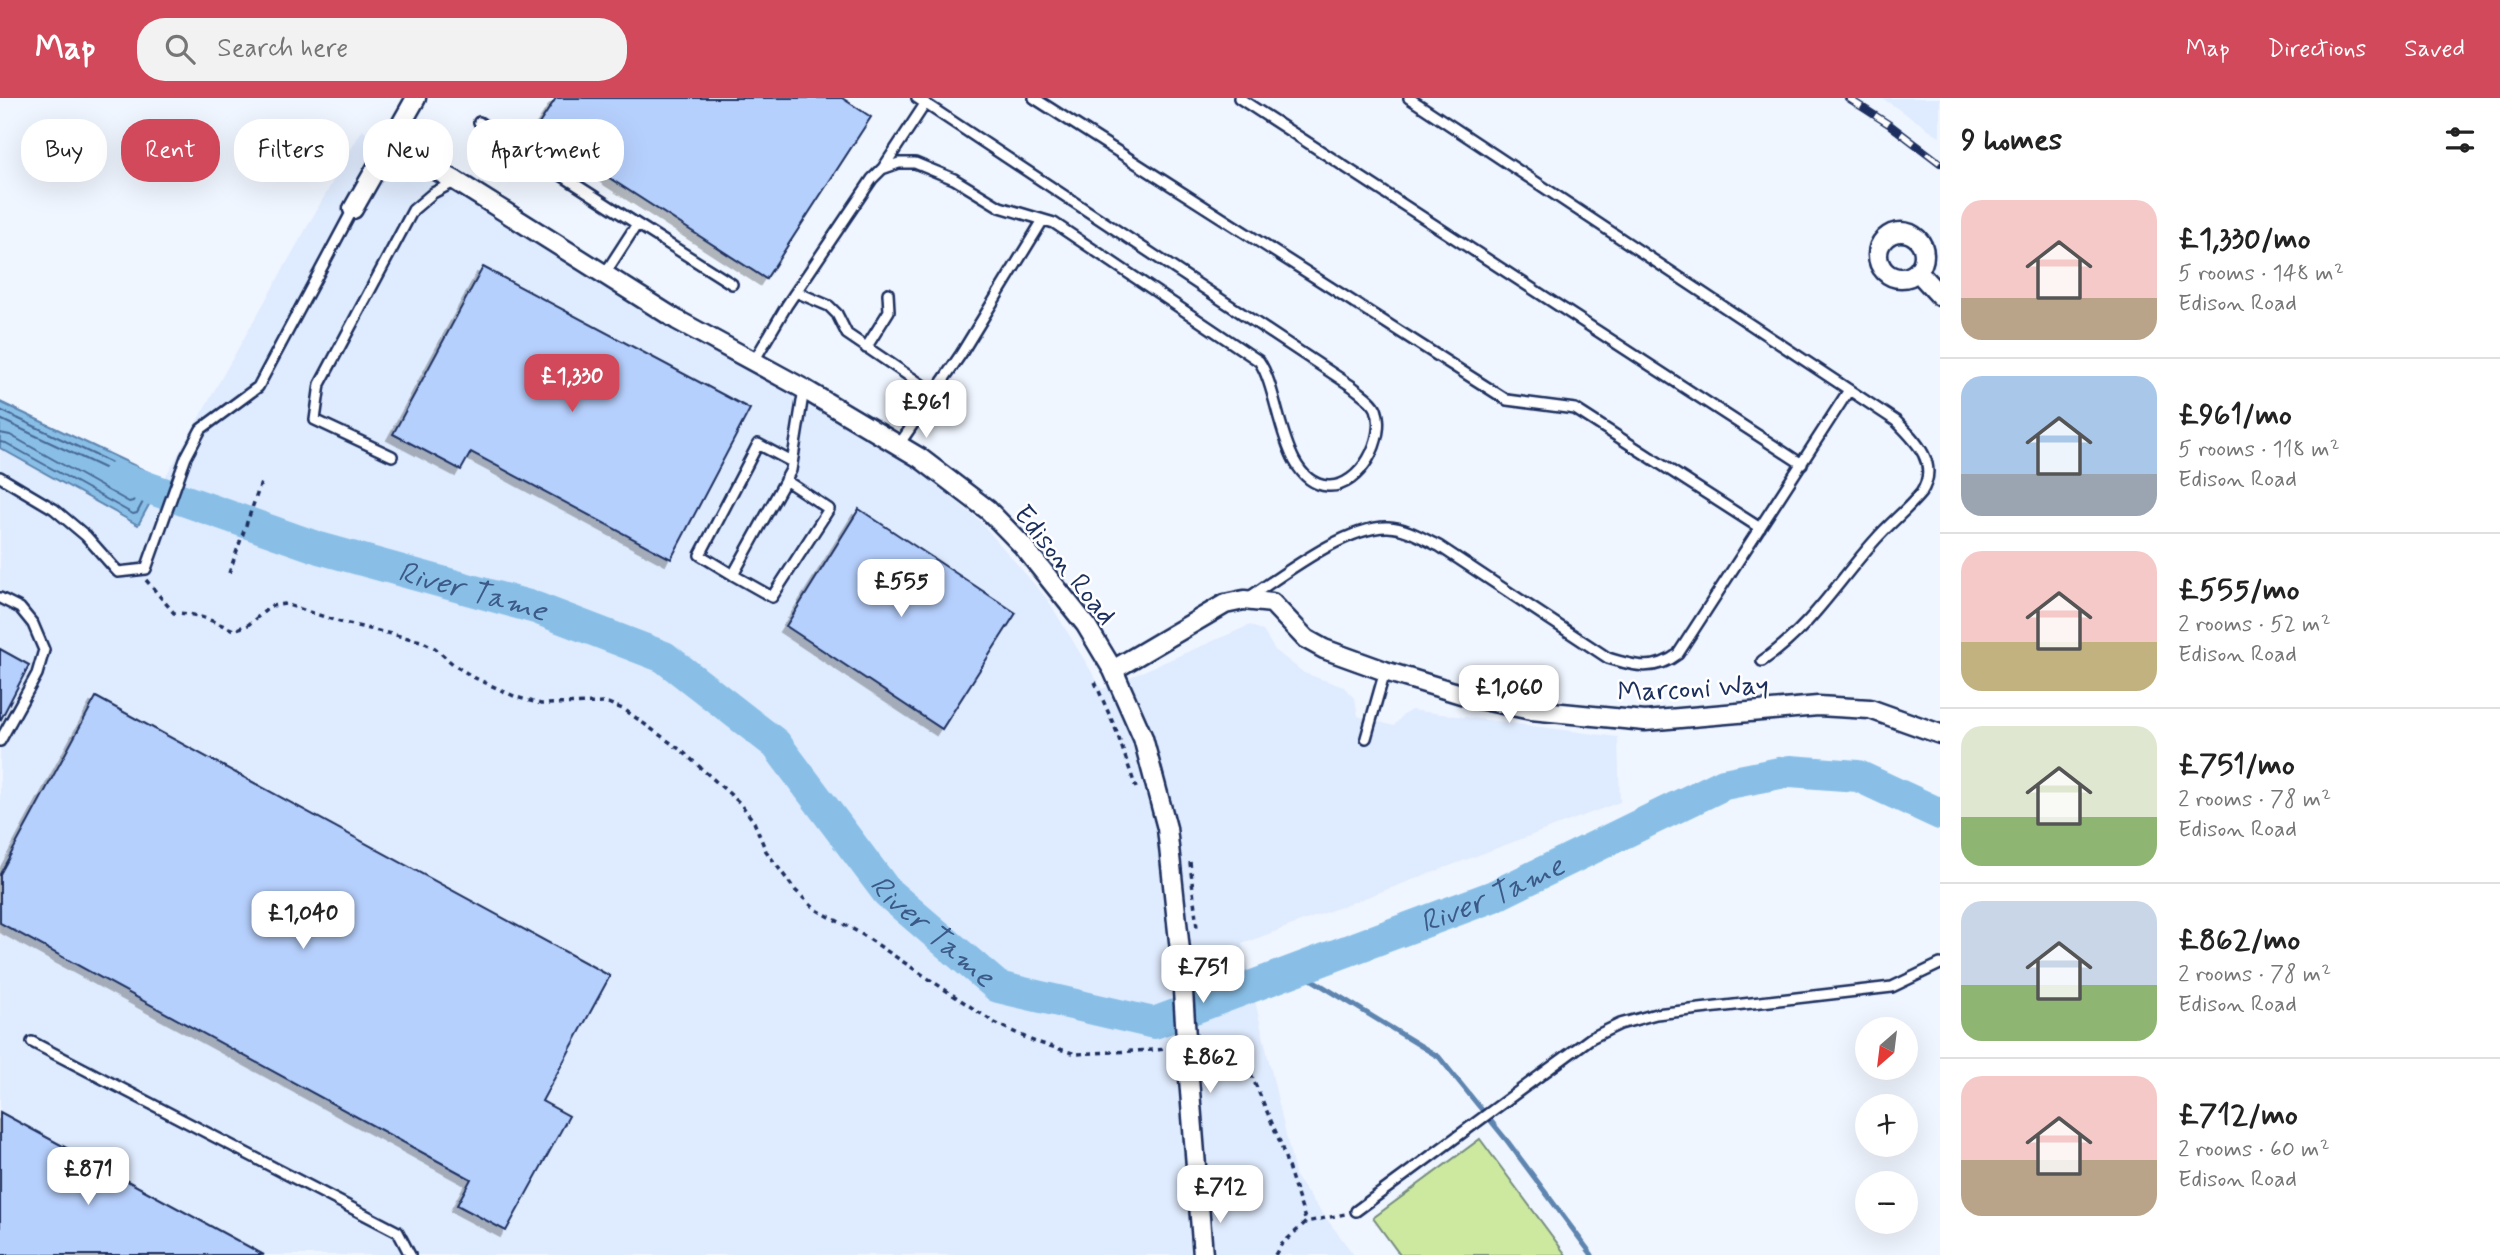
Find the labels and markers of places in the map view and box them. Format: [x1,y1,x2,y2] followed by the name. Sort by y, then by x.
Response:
[515,354,629,414] pin: £1,330
[885,380,967,440] pin: £961
[860,560,942,619] pin: £555
[1452,666,1566,725] pin: £1,060
[246,892,360,951] pin: £1,040
[1162,946,1244,1005] pin: £751
[1169,1035,1251,1095] pin: £862
[47,1148,129,1207] pin: £871
[1179,1166,1261,1225] pin: £712

